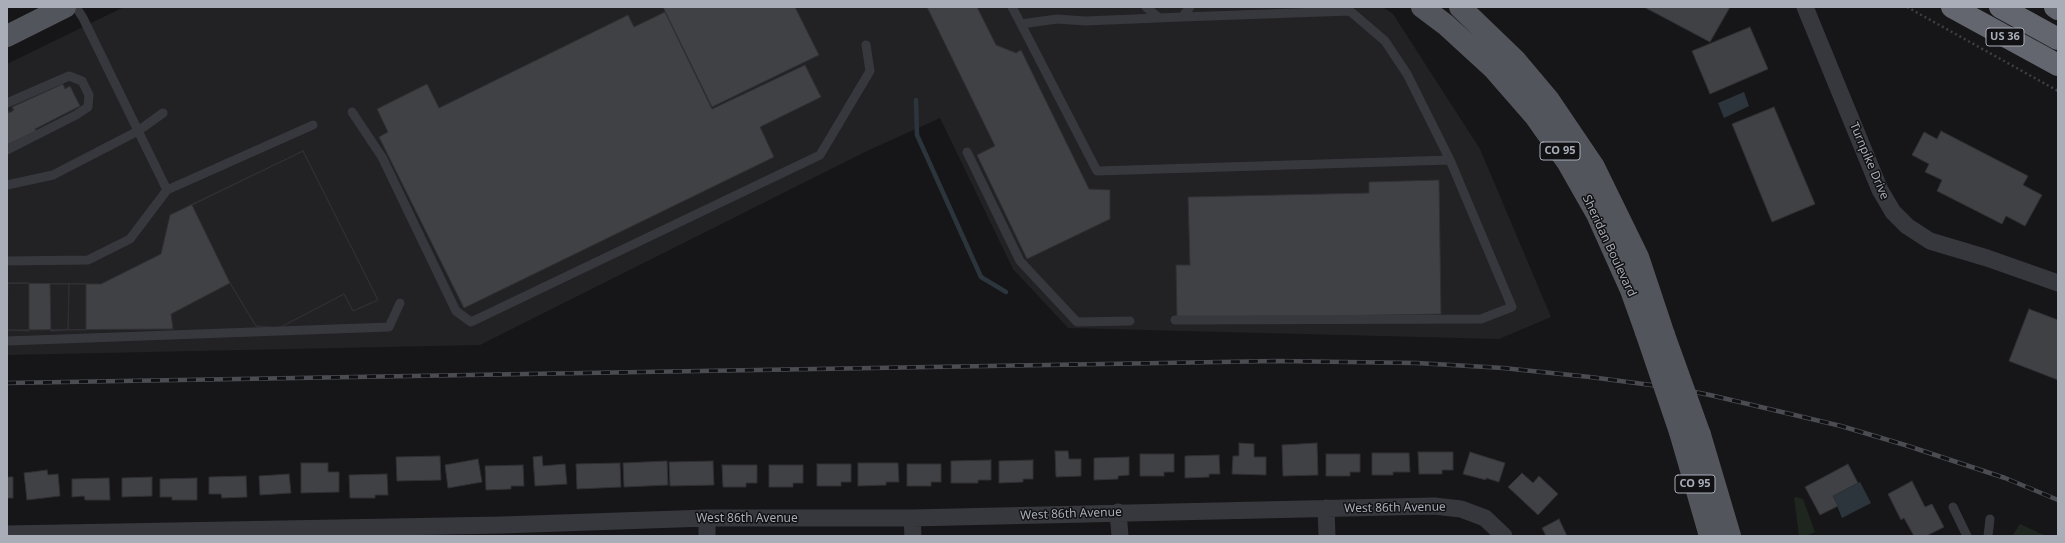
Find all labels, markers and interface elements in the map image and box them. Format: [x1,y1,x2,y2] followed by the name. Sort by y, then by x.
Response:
[1986,28,2024,46] road number: US 36
[1846,120,1892,202] street label: Turnpike Drive
[1540,142,1580,160] road number: CO 95
[1579,193,1639,299] street label: Sheridan Boulevard
[1675,475,1715,493] road number: CO 95
[1344,500,1446,516] street label: West 86th Avenue
[1020,505,1122,523] street label: West 86th Avenue
[696,512,798,526] street label: West 86th Avenue

